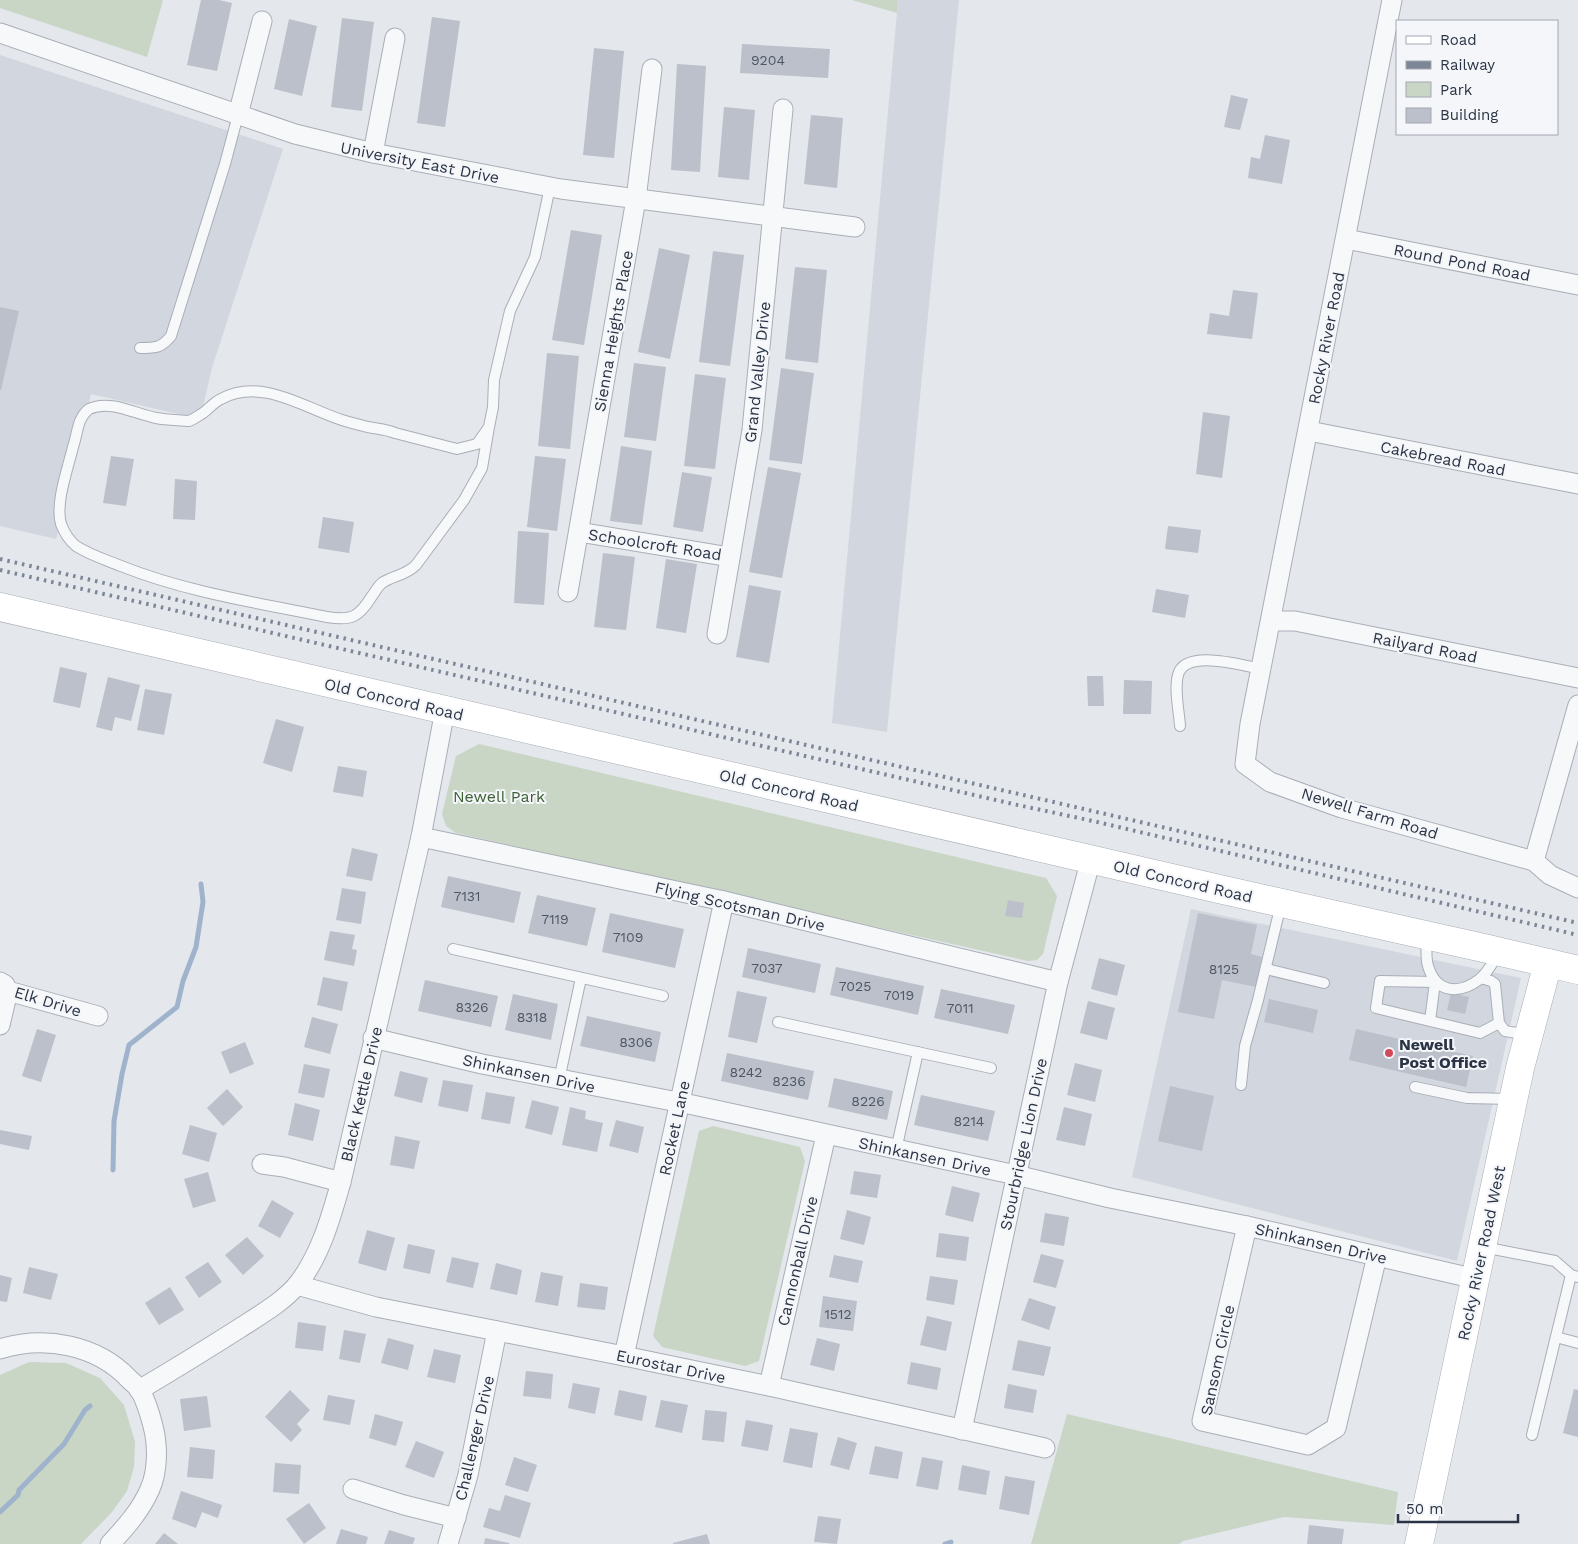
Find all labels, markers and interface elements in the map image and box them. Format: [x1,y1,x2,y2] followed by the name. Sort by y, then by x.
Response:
[1396,20,1558,135] legend
[1440,31,1477,49] text: Road
[751,52,785,68] house number: 9204
[1440,56,1495,74] text: Railway
[1440,81,1473,99] text: Park
[1440,106,1498,124] text: Building
[339,138,501,187] street label: University East Drive
[1392,240,1532,285] street label: Round Pond Road
[590,249,637,413] street label: Sienna Heights Place
[1304,270,1349,406] street label: Rocky River Road
[741,300,774,444] street label: Grand Valley Drive
[1379,437,1507,480] street label: Cakebread Road
[587,525,723,564] street label: Schoolcroft Road
[1371,628,1479,667] street label: Railyard Road
[322,674,465,725] street label: Old Concord Road
[717,765,860,816] street label: Old Concord Road
[1299,784,1441,843] street label: Newell Farm Road
[453,787,545,806] park label: Newell Park
[1111,856,1254,907] street label: Old Concord Road
[653,878,827,935] street label: Flying Scotsman Drive
[454,888,480,904] house number: 7131
[541,911,569,927] house number: 7119
[613,929,643,945] house number: 7109
[751,960,783,976] house number: 7037
[1209,961,1239,977] house number: 8125
[839,978,871,994] house number: 7025
[12,982,84,1021] street label: Elk Drive
[884,987,914,1003] house number: 7019
[455,999,489,1015] house number: 8326
[946,1000,974,1016] house number: 7011
[517,1009,547,1025] house number: 8318
[337,1025,386,1164] street label: Black Kettle Drive
[619,1034,653,1050] house number: 8306
[1399,1035,1487,1072] place label: Newell Post Office
[1383,1047,1395,1059] marker: Newell Post Office
[461,1050,597,1097] street label: Shinkansen Drive
[996,1056,1051,1232] street label: Stourbridge Lion Drive
[729,1064,763,1080] house number: 8242
[772,1073,806,1089] house number: 8236
[655,1079,694,1177] street label: Rocket Lane
[851,1093,885,1109] house number: 8226
[954,1113,984,1129] house number: 8214
[857,1133,993,1180] street label: Shinkansen Drive
[1454,1163,1509,1342] street label: Rocky River Road West
[773,1194,822,1328] street label: Cannonball Drive
[1253,1219,1389,1268] street label: Shinkansen Drive
[1197,1303,1238,1417] street label: Sansom Circle
[824,1306,852,1322] house number: 1512
[614,1346,727,1387] street label: Eurostar Drive
[451,1374,498,1503] street label: Challenger Drive
[1398,1492,1518,1524] scale bar
[1406,1500,1443,1518] text: 50 m

